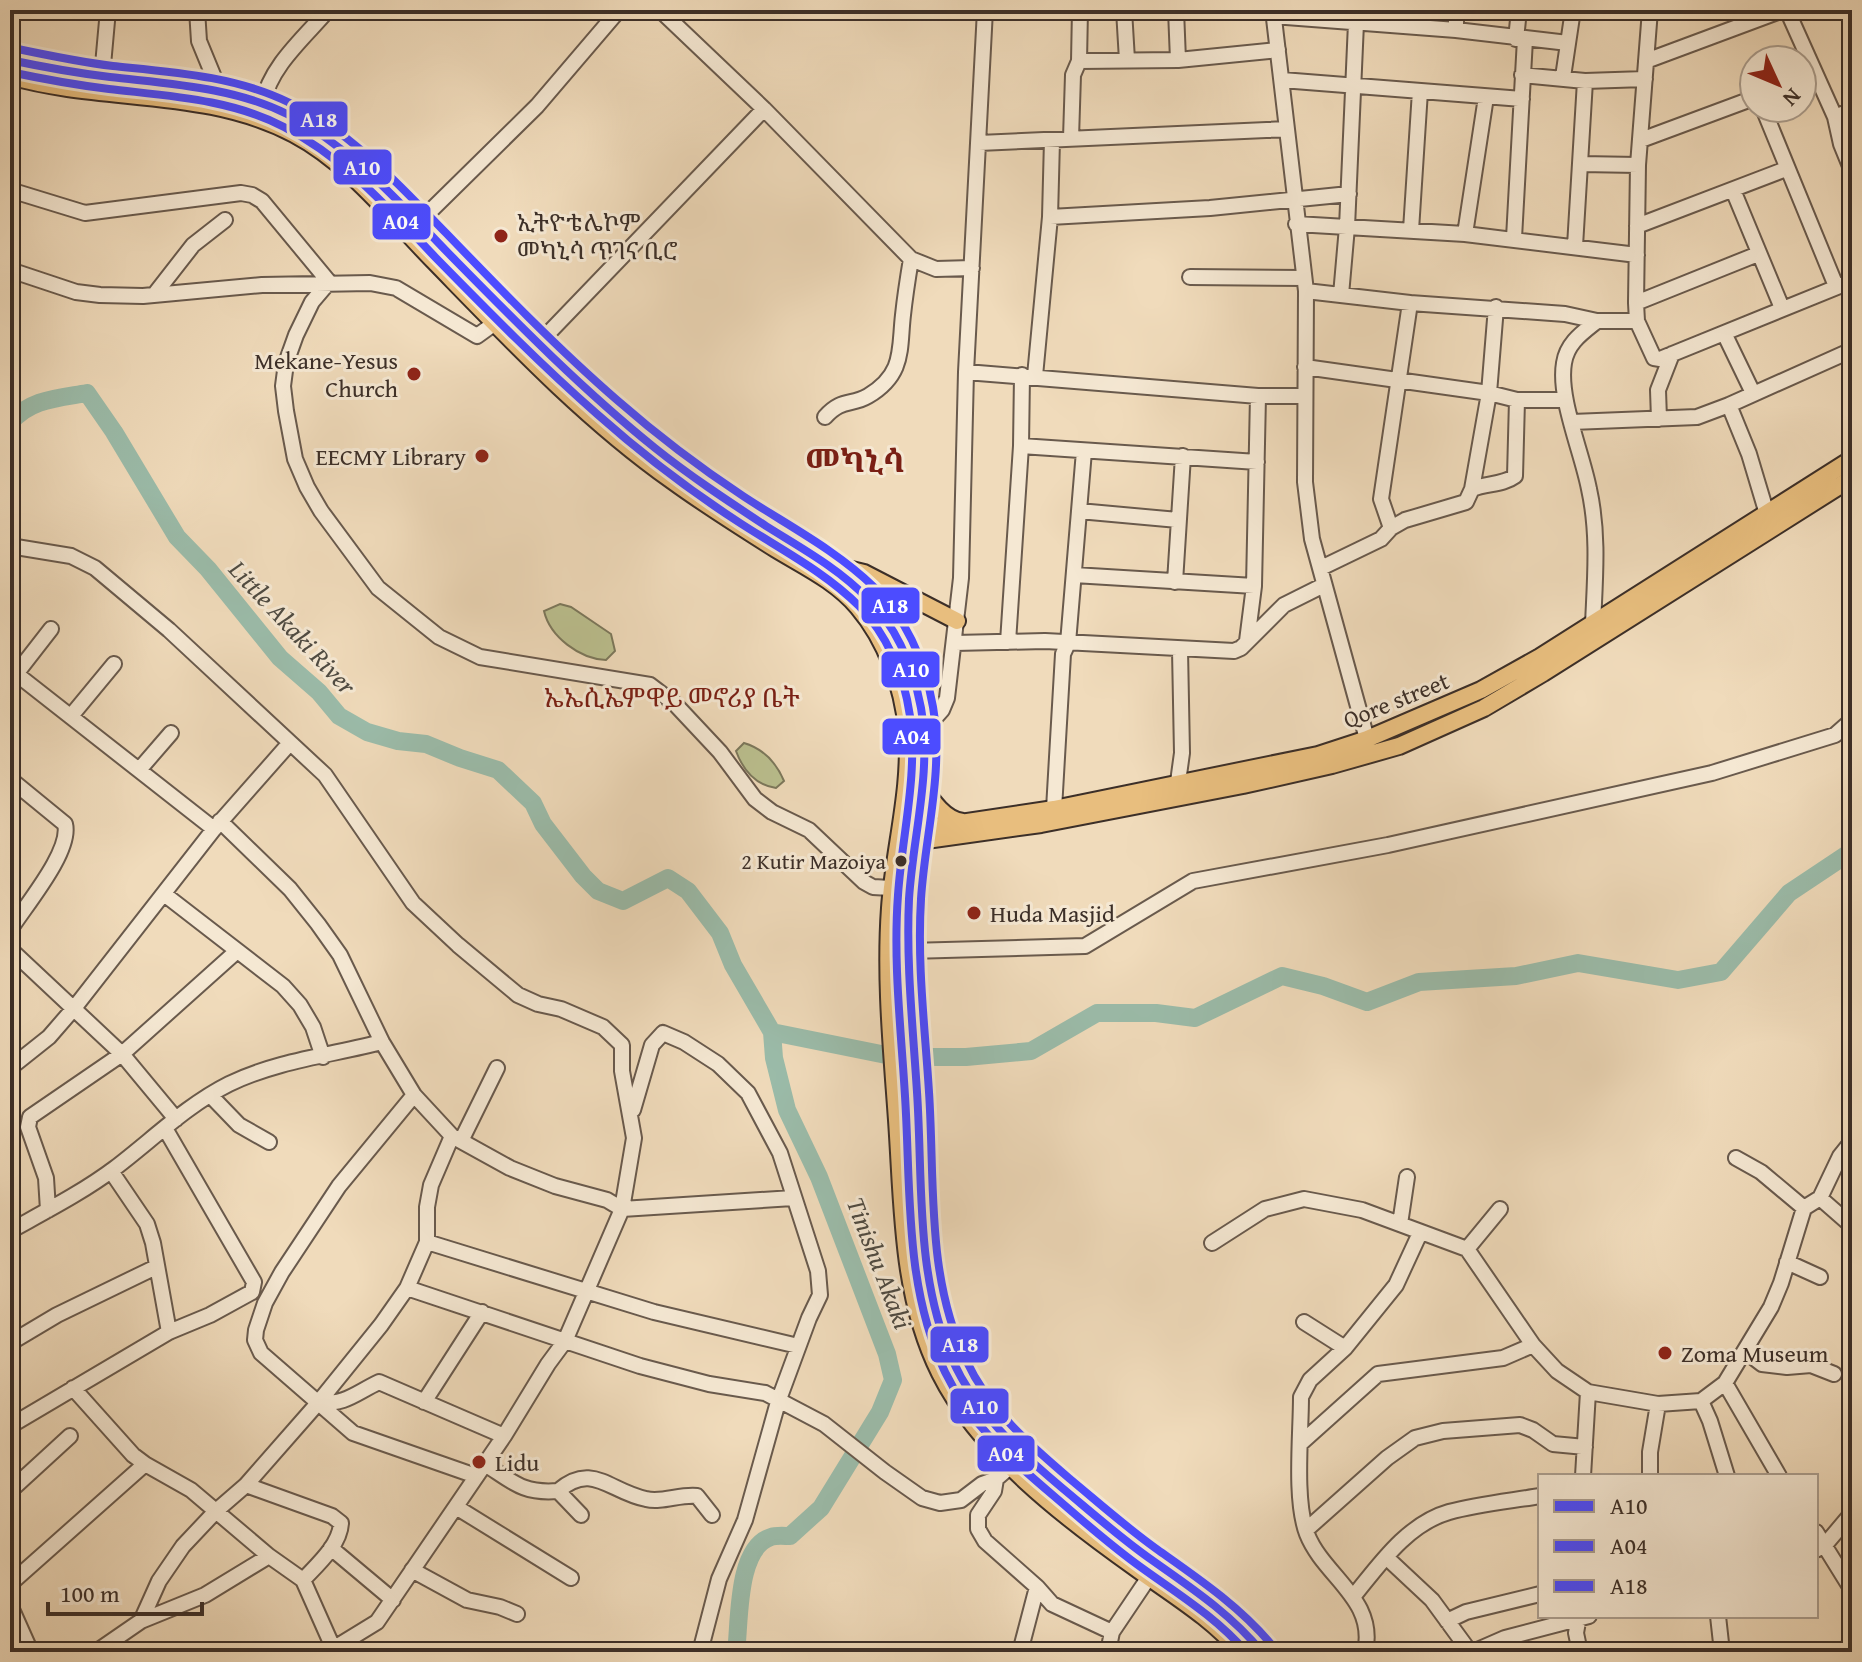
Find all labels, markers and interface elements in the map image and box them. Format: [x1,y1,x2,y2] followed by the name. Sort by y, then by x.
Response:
[1738,44,1818,124] north arrow
[1776,81,1809,115] text: N
[288,100,349,138] line badge: A18
[301,103,337,135] text: A18
[332,148,393,186] line badge: A10
[344,151,380,183] text: A10
[371,202,432,241] line badge: A04
[383,205,419,237] text: A04
[517,205,678,268] place label: ኢትዮቴሌኮም መካኒሳ ጥገና ቢሮ
[492,227,510,245] marker: ኢትዮቴሌኮም መካኒሳ ጥገና ቢሮ
[254,343,399,406] place label: Mekane-Yesus Church
[405,365,423,383] marker: Mekane-Yesus Church
[806,437,904,484] district label: መካኒሳ
[316,439,466,474] place label: EECMY Library
[473,447,491,465] marker: EECMY Library
[219,550,367,704] water label: Little Akaki River
[860,586,921,625] line badge: A18
[872,589,908,621] text: A18
[880,650,941,689] line badge: A10
[893,653,929,685] text: A10
[1338,663,1455,737] street label: Qore street
[544,678,800,717] district label: ኤኤሲኤምዋይ መኖሪያ ቤት
[881,717,942,756] line badge: A04
[894,720,930,752] text: A04
[741,845,887,877] place label: 2 Kutir Mazoiya
[893,853,909,869] marker: 2 Kutir Mazoiya
[990,896,1115,931] place label: Huda Masjid
[965,904,983,922] marker: Huda Masjid
[837,1191,923,1335] water label: Tinishu Akaki
[929,1325,990,1364] line badge: A18
[942,1328,978,1360] text: A18
[1681,1336,1829,1371] place label: Zoma Museum
[1656,1344,1674,1362] marker: Zoma Museum
[949,1387,1010,1425] line badge: A10
[962,1390,998,1422] text: A10
[976,1434,1036,1473] line badge: A04
[988,1437,1024,1469] text: A04
[495,1445,539,1480] place label: Lidu
[470,1453,488,1471] marker: Lidu
[1538,1474,1818,1618] legend
[1610,1488,1648,1523] text: A10
[1610,1528,1648,1563] text: A04
[48,1566,202,1616] scale bar
[1610,1568,1648,1603] text: A18
[60,1576,120,1611] text: 100 m

